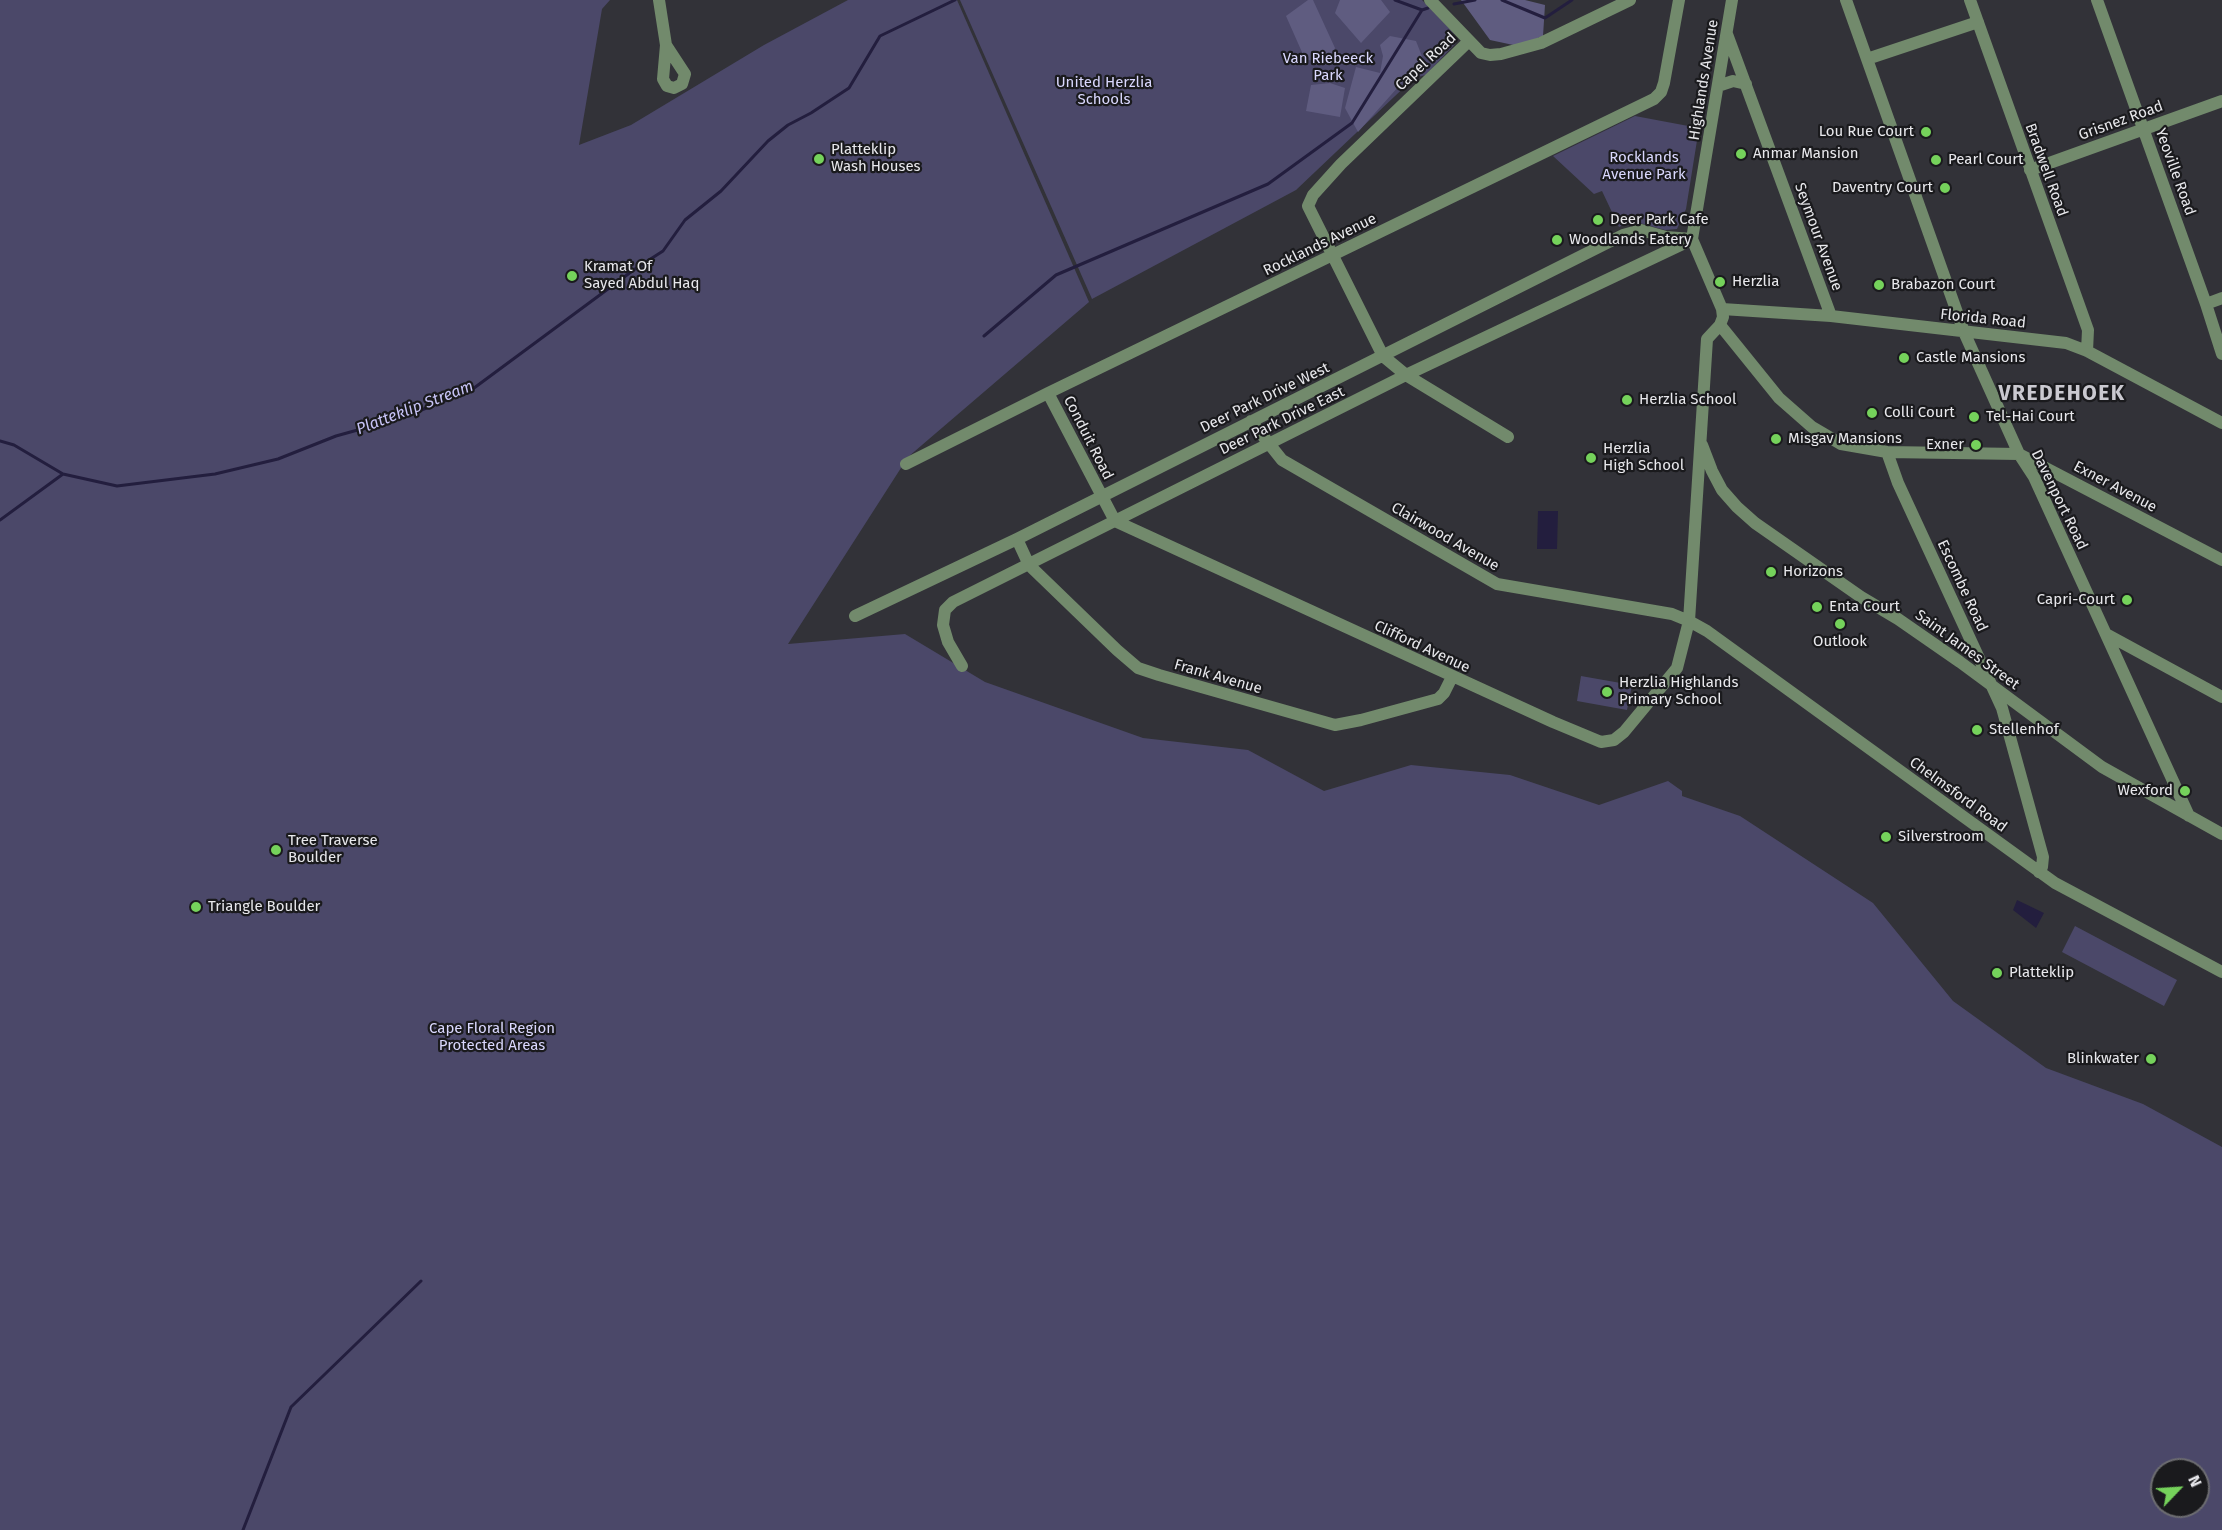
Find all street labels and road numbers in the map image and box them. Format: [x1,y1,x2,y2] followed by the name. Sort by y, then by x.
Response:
[1686,18,1722,142] street label: Highlands Avenue
[1392,29,1460,95] street label: Capel Road
[2076,97,2166,145] street label: Grisnez Road
[2021,121,2071,219] street label: Bradwell Road
[2151,126,2199,218] street label: Yeoville Road
[1790,181,1846,293] street label: Seymour Avenue
[1261,210,1379,280] street label: Rocklands Avenue
[1939,306,2027,332] street label: Florida Road
[1198,359,1332,437] street label: Deer Park Drive West
[1217,383,1347,459] street label: Deer Park Drive East
[1059,393,1117,483] street label: Conduit Road
[2027,447,2091,553] street label: Davenport Road
[2070,458,2160,516] street label: Exner Avenue
[1388,499,1502,575] street label: Clairwood Avenue
[1933,537,1991,635] street label: Escombe Road
[1911,606,2023,694] street label: Saint James Street
[1371,617,1473,677] street label: Clifford Avenue
[1172,656,1264,698] street label: Frank Avenue
[1906,754,2010,836] street label: Chelmsford Road

